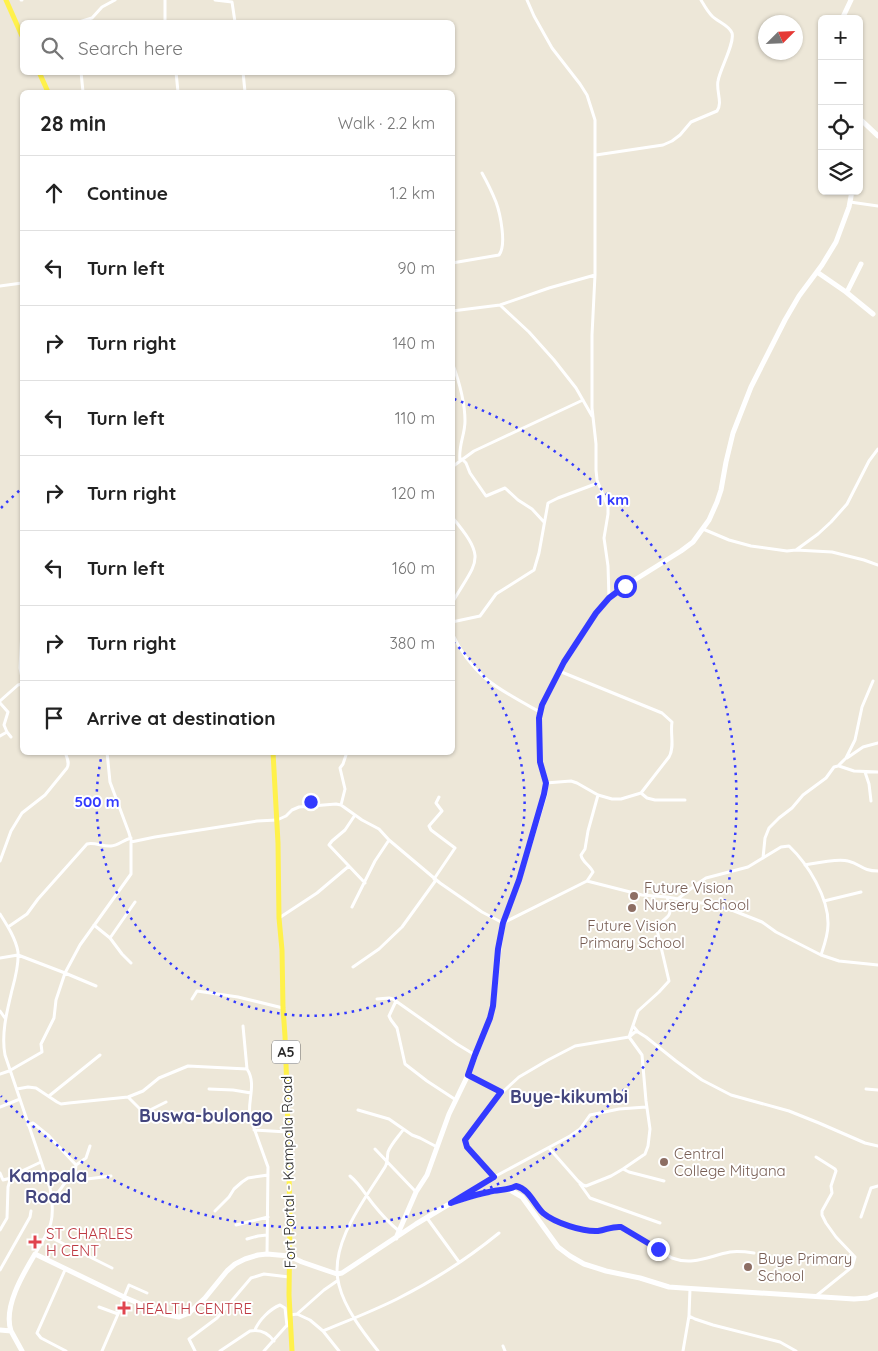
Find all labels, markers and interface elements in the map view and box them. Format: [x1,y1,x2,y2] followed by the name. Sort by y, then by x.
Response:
[758,15,803,60] north arrow
[818,15,863,195] map controls
[818,15,863,60] button: +
[20,20,455,75] search box
[38,34,66,62] icon: search
[78,36,183,60] text: Search here
[818,60,863,105] button: −
[818,105,863,150] button: locate
[40,110,106,136] text: 28 min
[338,113,435,133] text: Walk · 2.2 km
[818,150,863,195] button: layers
[40,179,68,207] icon: ahead
[87,181,168,205] text: Continue
[390,183,435,203] text: 1.2 km
[40,254,68,282] icon: left
[87,256,165,280] text: Turn left
[398,258,435,278] text: 90 m
[40,329,68,357] icon: right
[87,331,176,355] text: Turn right
[392,333,435,353] text: 140 m
[40,404,68,432] icon: left
[87,406,165,430] text: Turn left
[395,408,435,428] text: 110 m
[40,479,68,507] icon: right
[87,481,176,505] text: Turn right
[392,483,435,503] text: 120 m
[597,490,629,509] text: 1 km
[40,554,68,582] icon: left
[87,556,165,580] text: Turn left
[392,558,435,578] text: 160 m
[614,575,637,598] route start
[40,629,68,657] icon: right
[87,631,176,655] text: Turn right
[389,633,435,653] text: 380 m
[40,704,68,732] icon: arrive
[87,706,276,730] text: Arrive at destination
[74,792,120,811] text: 500 m
[302,793,320,811] centre of rings
[644,878,749,914] place label: Future Vision Nursery School
[628,890,640,902] marker: Future Vision Nursery School
[626,902,638,914] marker: Future Vision Primary School
[579,916,685,952] place label: Future Vision Primary School
[272,1040,300,1064] road number: A5
[277,1076,299,1268] street label: Fort Portal - Kampala Road
[510,1085,628,1108] district label: Buye-kikumbi
[139,1104,273,1127] district label: Buswa-bulongo
[674,1144,786,1180] place label: Central College Mityana
[658,1156,670,1168] marker: Central College Mityana
[9,1164,87,1208] district label: Kampala Road
[46,1224,133,1260] place label: ST CHARLES H CENT
[28,1235,42,1249] marker: ST CHARLES H CENT
[647,1238,670,1261] route end
[758,1249,852,1285] place label: Buye Primary School
[742,1261,754,1273] marker: Buye Primary School
[135,1299,252,1318] place label: HEALTH CENTRE
[117,1301,131,1315] marker: HEALTH CENTRE

